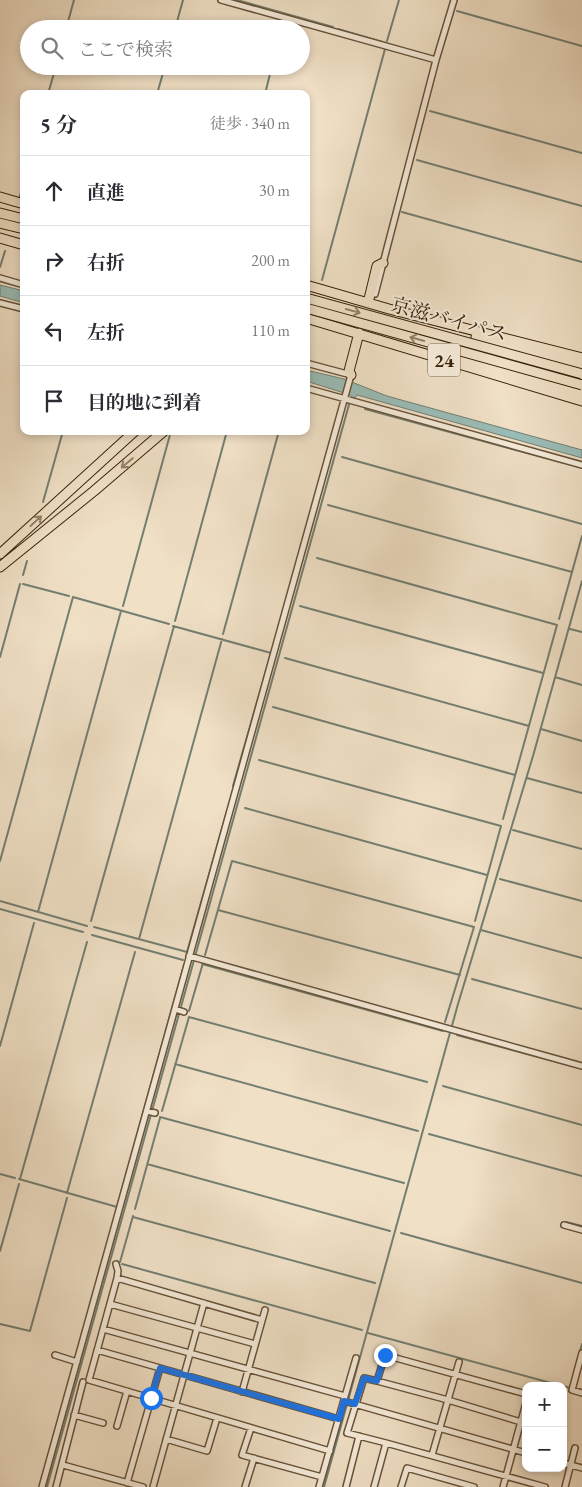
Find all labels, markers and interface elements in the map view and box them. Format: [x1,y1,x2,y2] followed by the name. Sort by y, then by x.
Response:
[20,20,310,75] search box
[38,34,66,62] icon: search
[78,37,173,62] text: ここで検索
[40,111,77,138] text: 5 分
[210,113,290,134] text: 徒歩 · 340 m
[40,177,68,205] icon: ahead
[87,180,125,205] text: 直進
[259,180,290,201] text: 30 m
[40,247,68,275] icon: right
[87,250,125,275] text: 右折
[251,250,290,271] text: 200 m
[388,291,510,347] street label: 京滋バイパス
[345,306,361,316] one-way arrow
[40,317,68,345] icon: left
[87,320,125,345] text: 左折
[251,320,290,341] text: 110 m
[409,333,425,343] one-way arrow
[428,344,460,376] road number: 24
[40,387,68,415] icon: arrive
[87,390,201,415] text: 目的地に到着
[120,457,133,469] one-way arrow
[30,515,42,527] one-way arrow
[374,1344,397,1367] route end
[522,1382,567,1472] map controls
[522,1382,567,1427] button: +
[140,1387,163,1410] route start
[522,1427,567,1472] button: −

